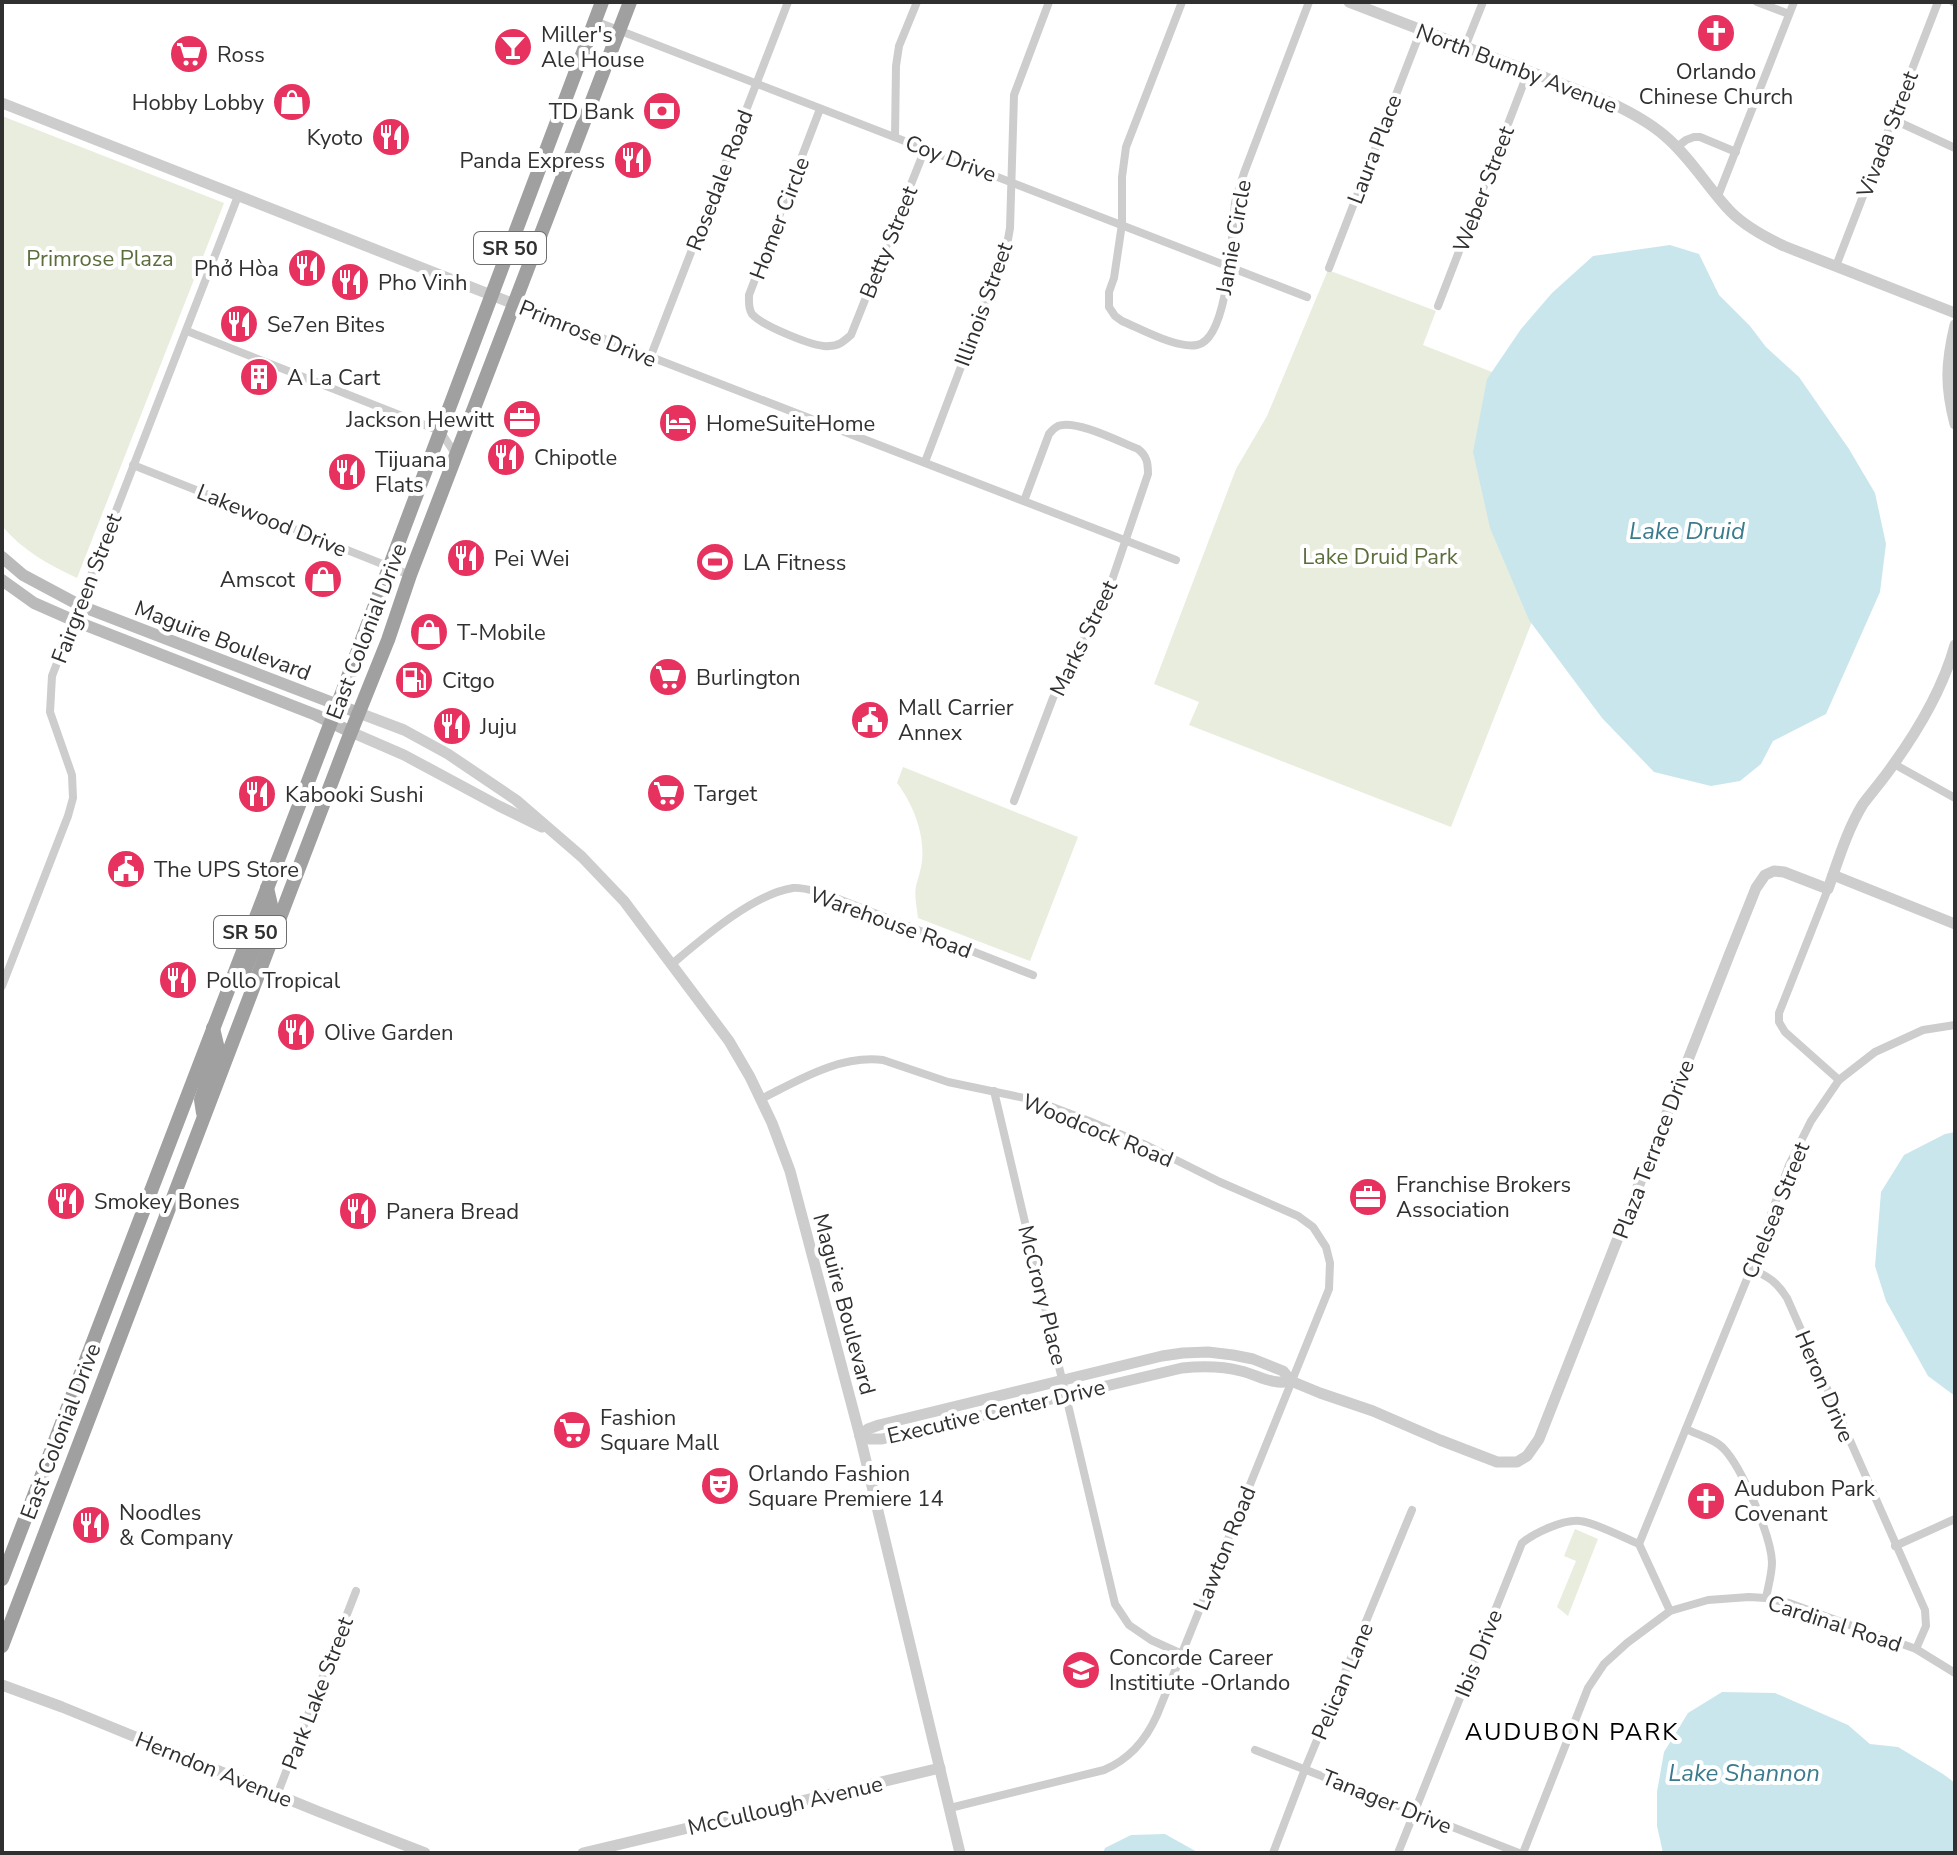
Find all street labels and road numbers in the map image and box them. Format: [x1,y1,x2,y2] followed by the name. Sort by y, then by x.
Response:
[1412,17,1622,121] street label: North Bumby Avenue
[1850,67,1926,203] street label: Vivada Street
[1340,90,1410,208] street label: Laura Place
[679,106,761,255] street label: Rosedale Road
[1446,122,1522,257] street label: Weber Street
[901,128,1000,190] street label: Coy Drive
[743,153,817,284] street label: Homer Circle
[1209,177,1259,298] street label: Jamie Circle
[853,181,925,303] street label: Betty Street
[474,232,546,264] road number: SR 50
[948,238,1020,370] street label: Illinois Street
[515,293,661,375] street label: Primrose Drive
[192,477,351,565] street label: Lakewood Drive
[45,509,129,668] street label: Fairgreen Street
[319,539,414,724] street label: East Colonial Drive
[1043,575,1125,701] street label: Marks Street
[130,593,315,688] street label: Maguire Boulevard
[806,880,976,966] street label: Warehouse Road
[214,916,286,948] road number: SR 50
[1606,1055,1702,1243] street label: Plaza Terrace Drive
[1018,1087,1178,1175] street label: Woodcock Road
[1735,1137,1817,1283] street label: Chelsea Street
[805,1210,883,1398] street label: Maguire Boulevard
[1010,1222,1074,1368] street label: McCrory Place
[1787,1326,1861,1447] street label: Heron Drive
[13,1339,108,1524] street label: East Colonial Drive
[884,1372,1108,1452] street label: Executive Center Drive
[1186,1482,1263,1615] street label: Lawton Road
[1764,1588,1906,1660] street label: Cardinal Road
[1448,1605,1510,1702] street label: Ibis Drive
[275,1612,361,1774] street label: Park Lake Street
[1305,1618,1381,1745] street label: Pelican Lane
[131,1725,297,1815] street label: Herndon Avenue
[1317,1762,1456,1842] street label: Tanager Drive
[685,1769,886,1843] street label: McCullough Avenue

